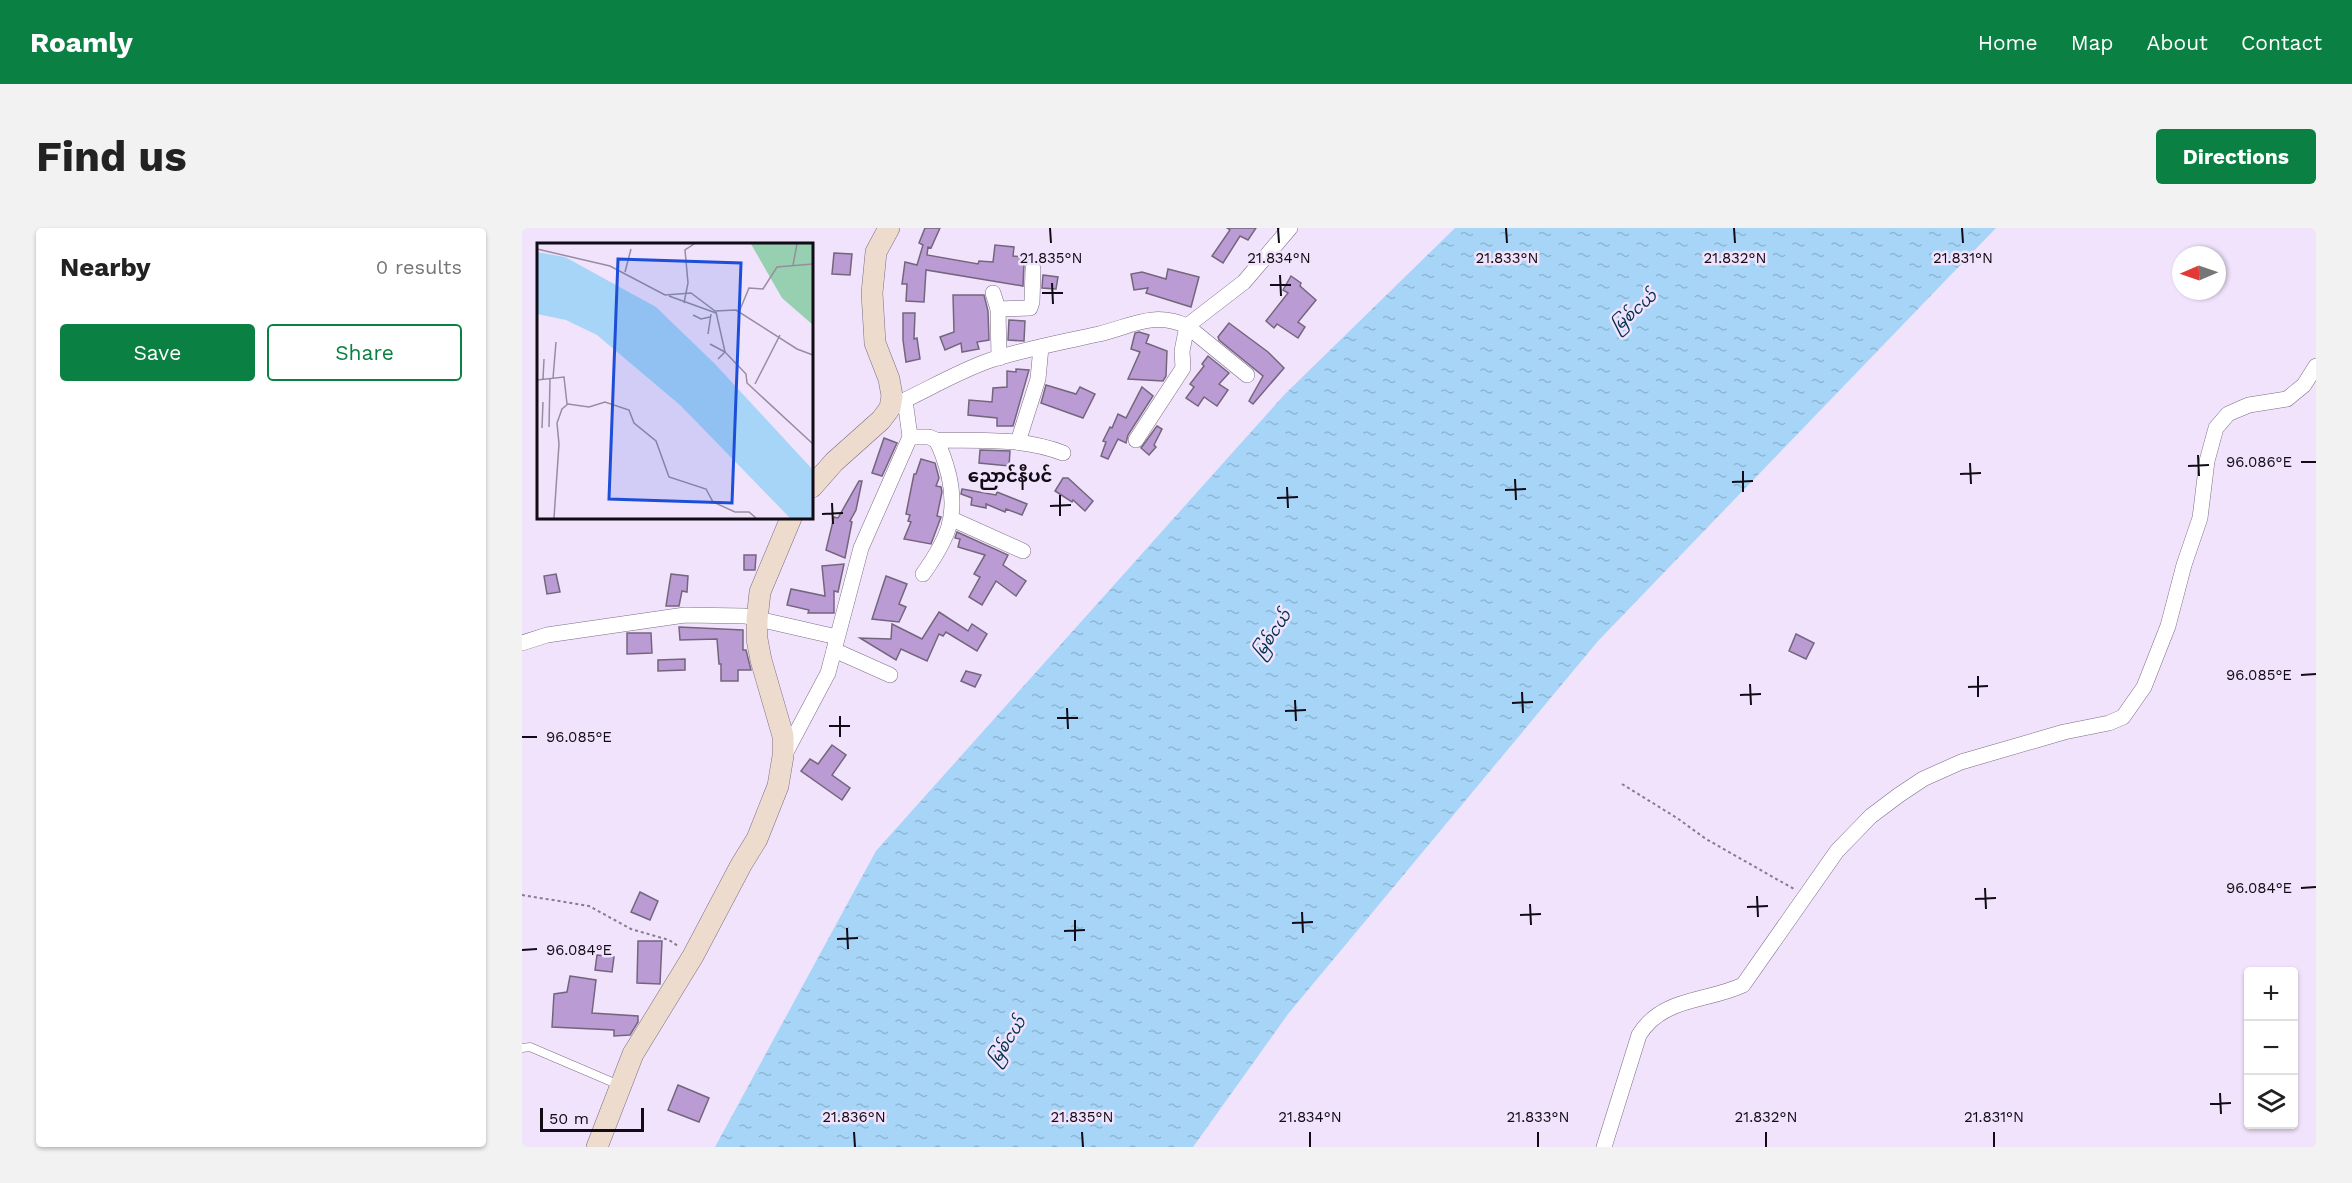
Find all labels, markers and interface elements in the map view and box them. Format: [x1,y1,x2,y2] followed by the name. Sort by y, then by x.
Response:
[30,26,133,59] text: Roamly
[1978,30,2038,55] text: Home
[2071,30,2114,55] text: Map
[2147,30,2208,55] text: About
[2241,30,2322,55] text: Contact
[2156,129,2316,184] button: Directions
[36,132,187,181] text: Find us
[537,243,813,519] inset map
[2172,246,2226,300] north arrow
[1020,249,1082,267] text: 21.835°N
[1247,249,1311,267] text: 21.834°N
[1476,249,1538,267] text: 21.833°N
[1704,249,1766,267] text: 21.832°N
[1933,249,1993,267] text: 21.831°N
[60,252,151,282] text: Nearby
[376,255,462,279] text: 0 results
[1606,283,1665,339] water label: မြစ်ငယ်
[60,324,255,381] button: Save
[267,324,462,381] button: Share
[2226,453,2292,471] text: 96.086°E
[968,464,1052,490] district label: ညောင်နီပင်
[1247,604,1299,664] water label: မြစ်ငယ်
[2226,666,2292,684] text: 96.085°E
[546,728,612,746] text: 96.085°E
[2226,879,2292,897] text: 96.084°E
[546,941,612,959] text: 96.084°E
[2244,967,2298,1129] map controls
[2244,967,2298,1021] button: +
[983,1011,1034,1071] water label: မြစ်ငယ်
[2244,1021,2298,1075] button: −
[2244,1075,2298,1129] button: layers
[540,1105,644,1132] scale bar
[822,1108,886,1126] text: 21.836°N
[1051,1108,1113,1126] text: 21.835°N
[1278,1108,1342,1126] text: 21.834°N
[1507,1108,1569,1126] text: 21.833°N
[1735,1108,1797,1126] text: 21.832°N
[1964,1108,2024,1126] text: 21.831°N
[549,1109,589,1128] text: 50 m

